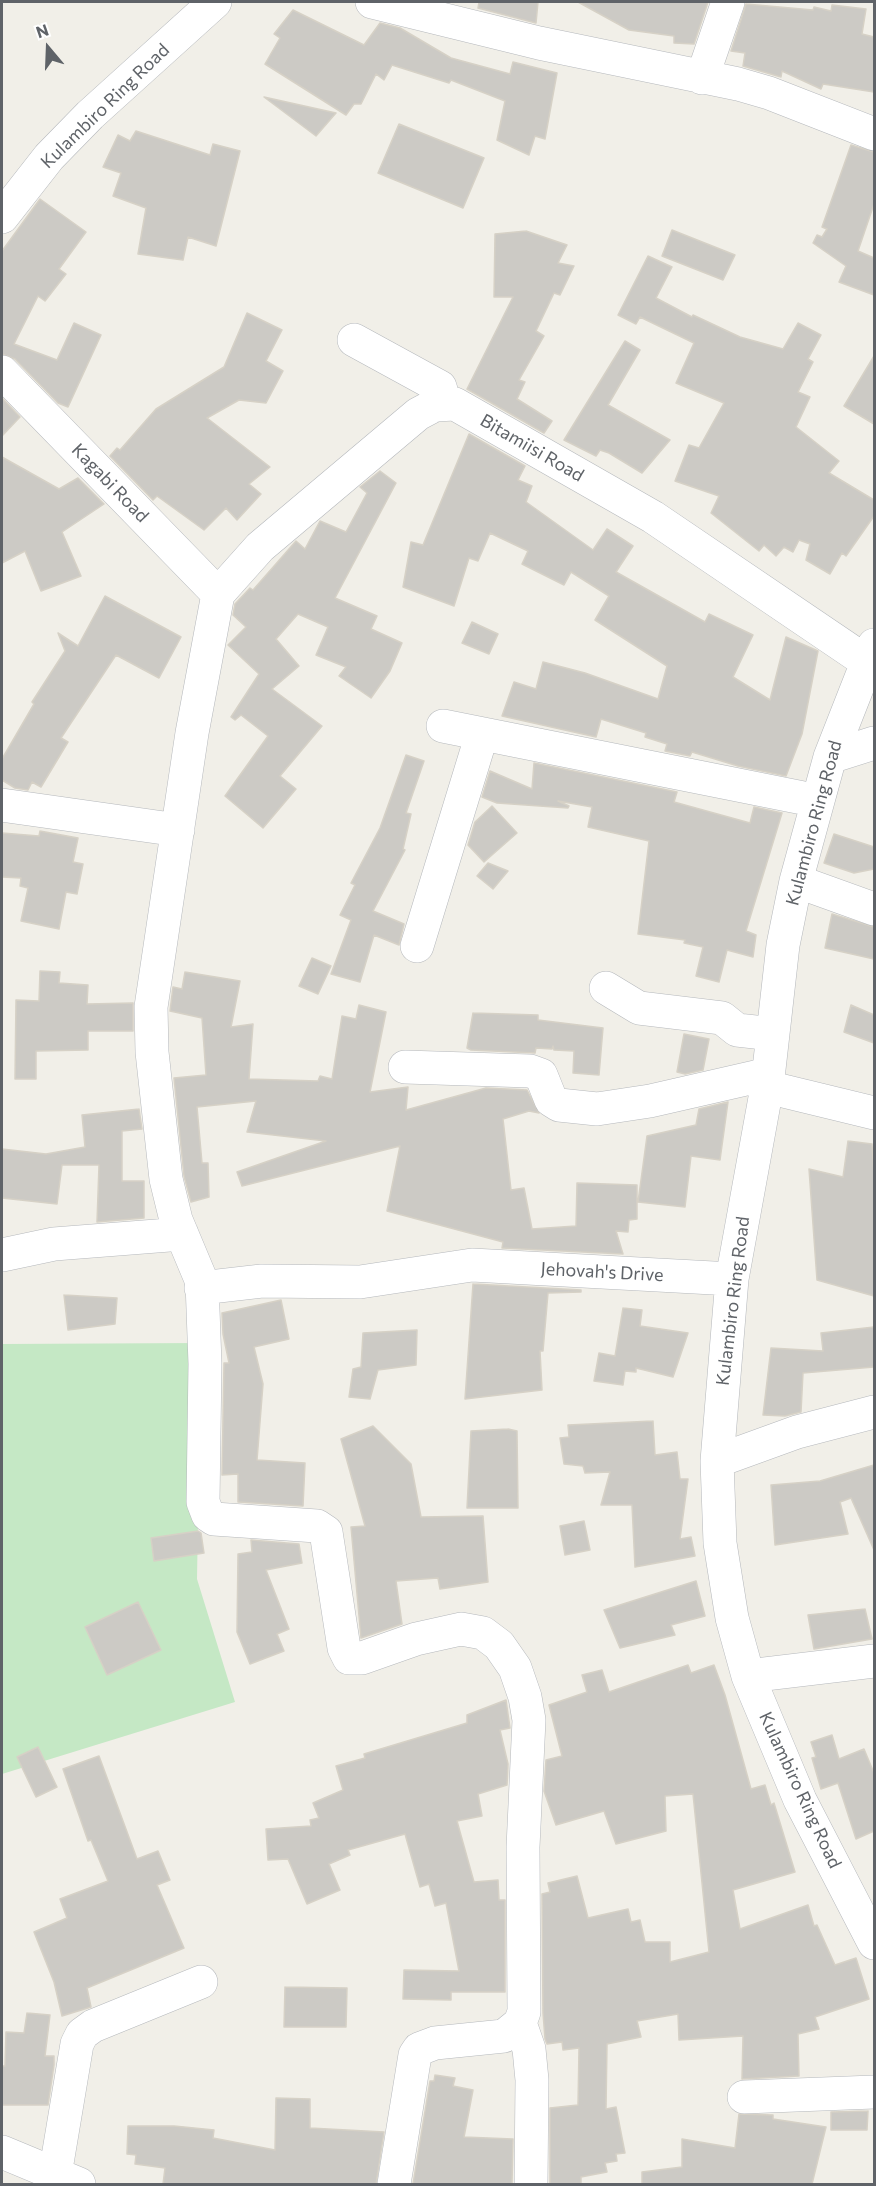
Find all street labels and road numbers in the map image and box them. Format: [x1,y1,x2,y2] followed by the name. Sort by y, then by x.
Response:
[36,39,174,173] street label: Kulambiro Ring Road
[476,410,588,486] street label: Bitamiisi Road
[67,439,153,527] street label: Kagabi Road
[782,738,846,908] street label: Kulambiro Ring Road
[712,1215,754,1387] street label: Kulambiro Ring Road
[540,1258,664,1286] street label: Jehovah's Drive
[754,1708,846,1872] street label: Kulambiro Ring Road

